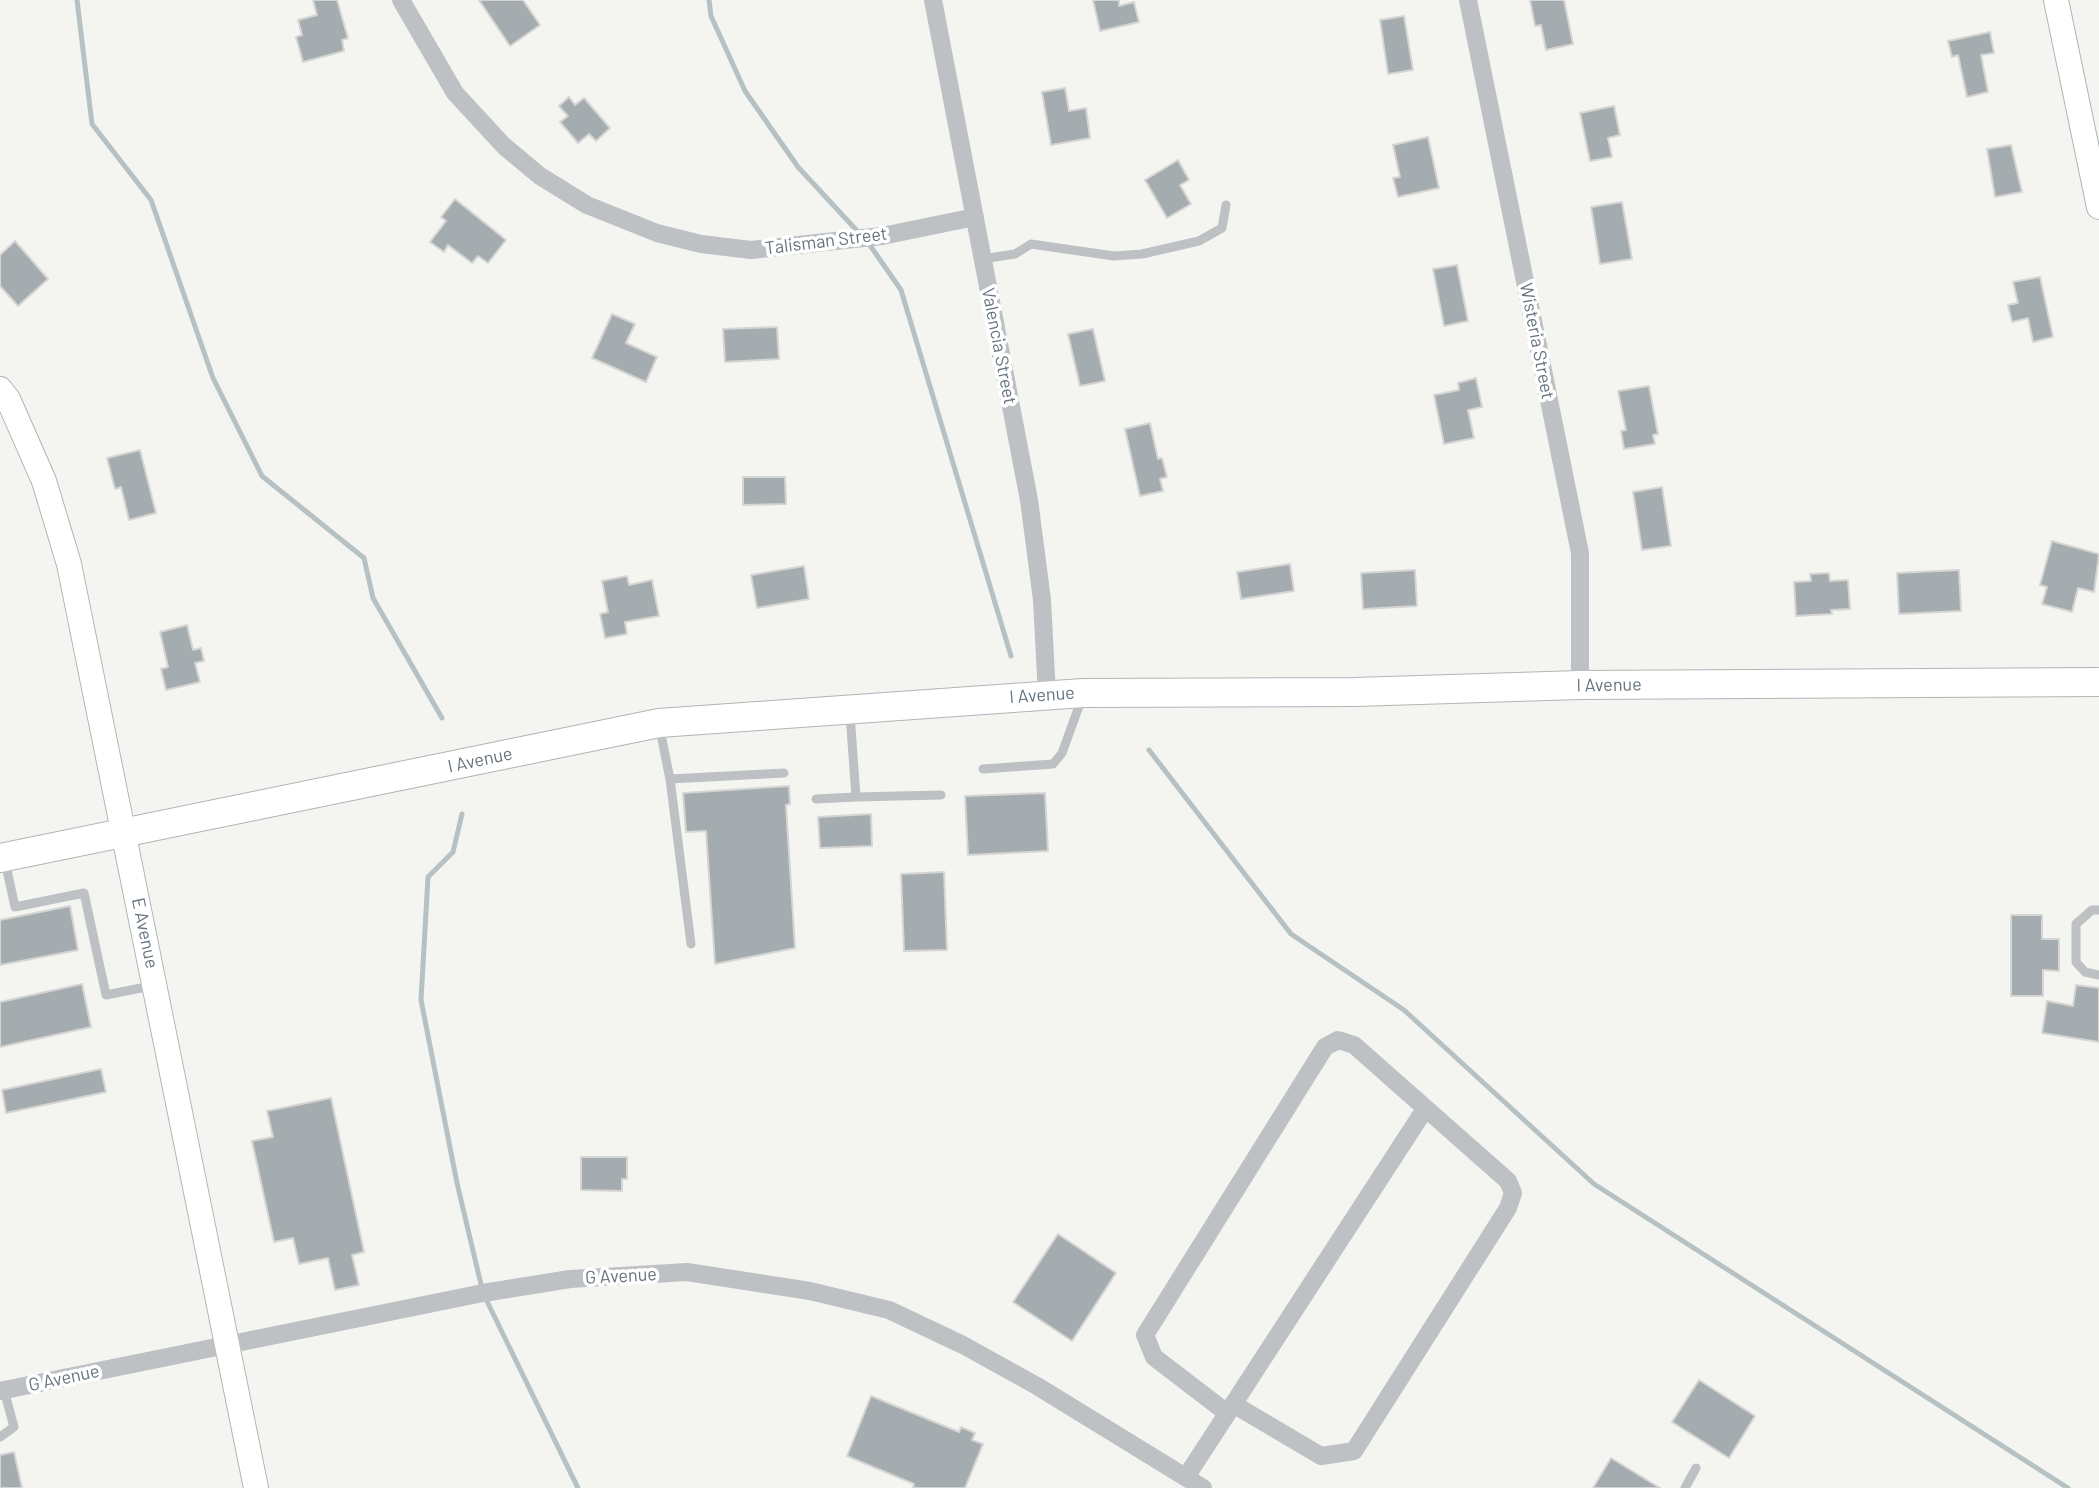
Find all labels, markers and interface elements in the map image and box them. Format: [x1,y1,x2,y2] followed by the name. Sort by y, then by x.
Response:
[764,223,888,259] street label: Talisman Street
[1515,281,1559,401] street label: Wisteria Street
[977,286,1021,406] street label: Valencia Street
[1576,674,1642,696] street label: I Avenue
[1009,682,1075,708] street label: I Avenue
[446,743,514,777] street label: I Avenue
[127,896,163,970] street label: E Avenue
[585,1263,657,1289] street label: G Avenue
[27,1360,101,1396] street label: G Avenue

